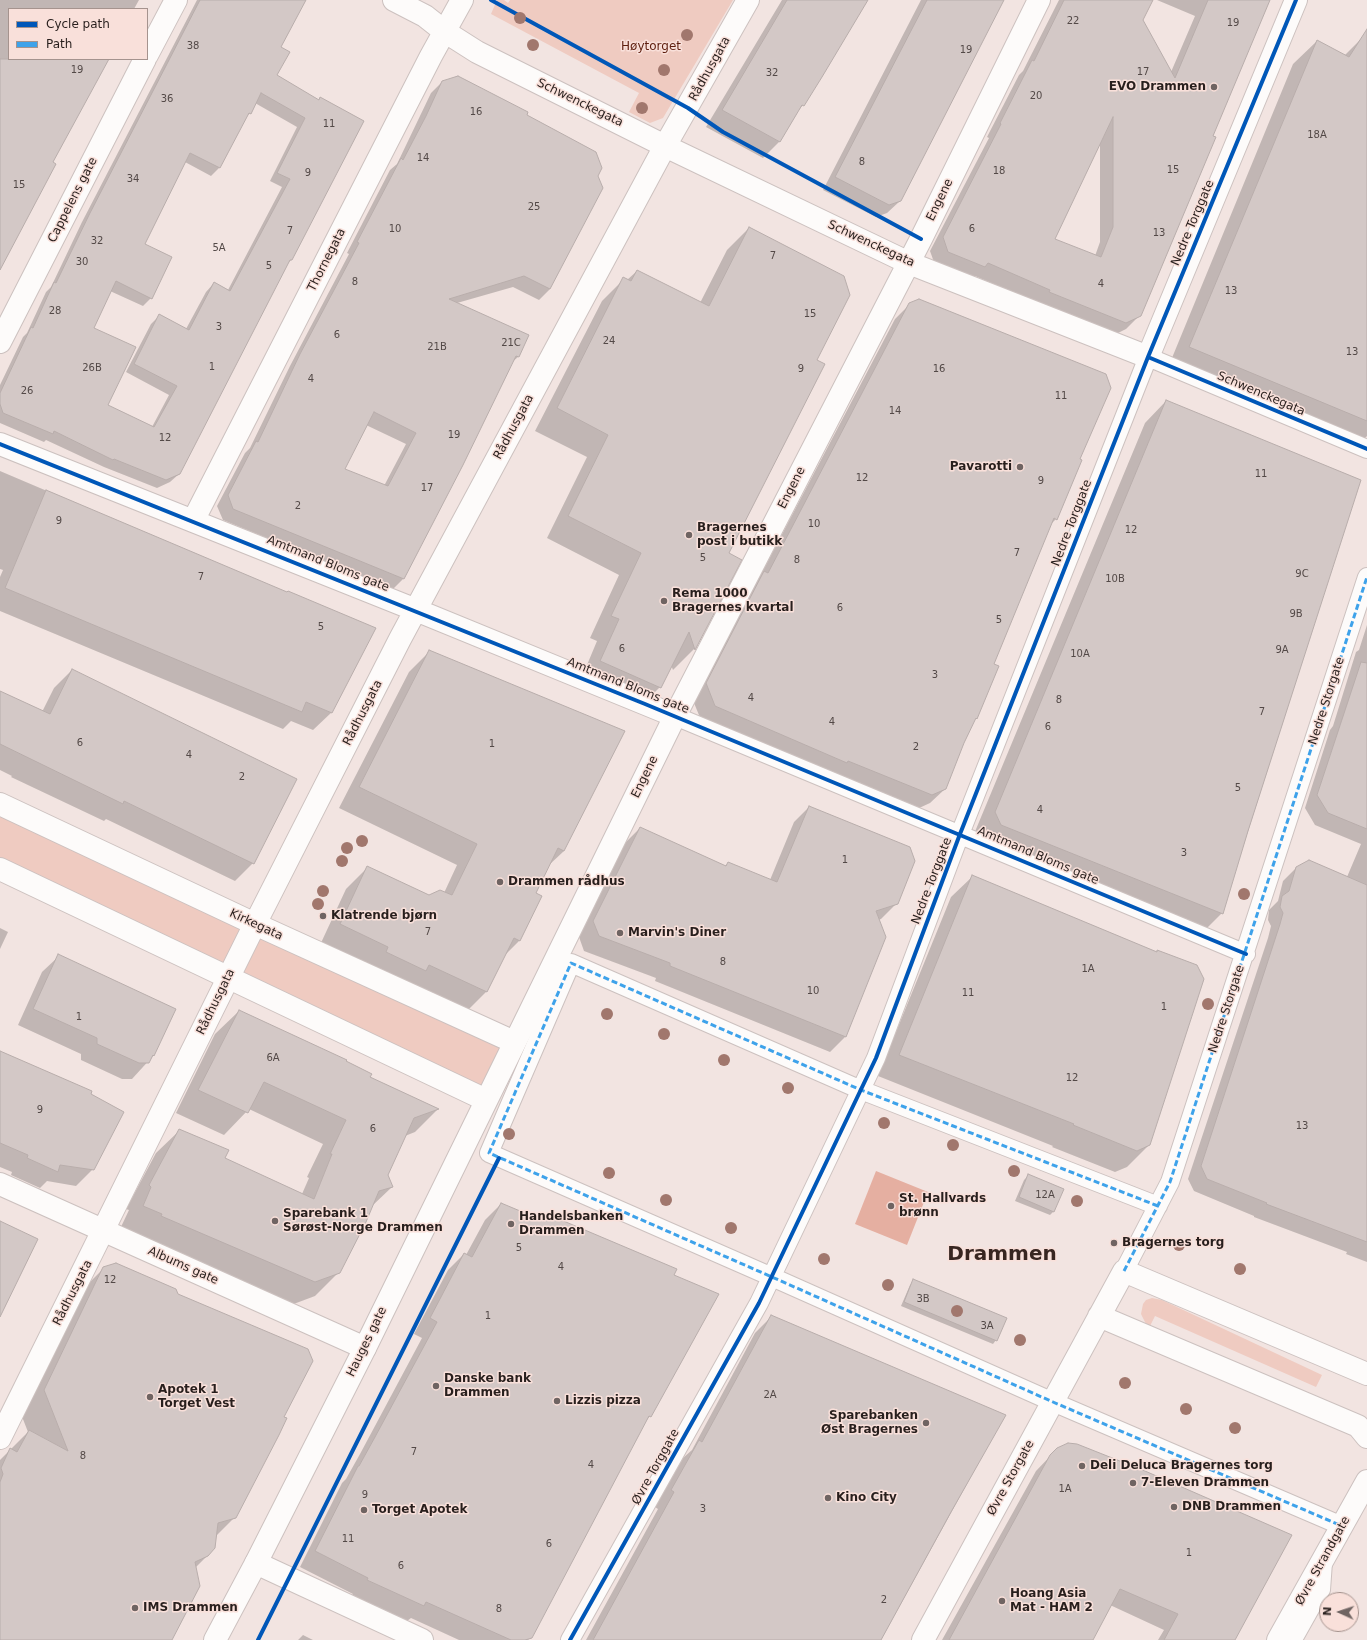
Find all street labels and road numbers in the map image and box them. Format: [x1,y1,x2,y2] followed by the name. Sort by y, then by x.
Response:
[686,34,734,104] street label: Rådhusgata
[535,76,625,130] street label: Schwenckegata
[45,155,101,245] street label: Cappelens gate
[924,177,956,223] street label: Engene
[1168,178,1218,268] street label: Nedre Torggate
[825,218,917,270] street label: Schwenckegata
[305,226,349,294] street label: Thornegata
[1215,369,1307,419] street label: Schwenckegata
[491,392,537,462] street label: Rådhusgata
[775,465,809,511] street label: Engene
[1049,478,1095,568] street label: Nedre Torggate
[265,533,391,595] street label: Amtmand Bloms gate
[565,655,691,717] street label: Amtmand Bloms gate
[1306,655,1348,747] street label: Nedre Storgate
[340,678,386,748] street label: Rådhusgata
[629,754,661,800] street label: Engene
[975,824,1101,888] street label: Amtmand Bloms gate
[909,836,955,926] street label: Nedre Torggate
[227,906,285,944] street label: Kirkegata
[1206,963,1248,1055] street label: Nedre Storgate
[194,967,238,1037] street label: Rådhusgata
[146,1244,220,1288] street label: Albums gate
[50,1258,96,1328] street label: Rådhusgata
[344,1305,390,1379] street label: Hauges gate
[629,1427,683,1507] street label: Øvre Torggate
[984,1438,1038,1518] street label: Øvre Storgate
[1293,1514,1353,1608] street label: Øvre Strandgate

